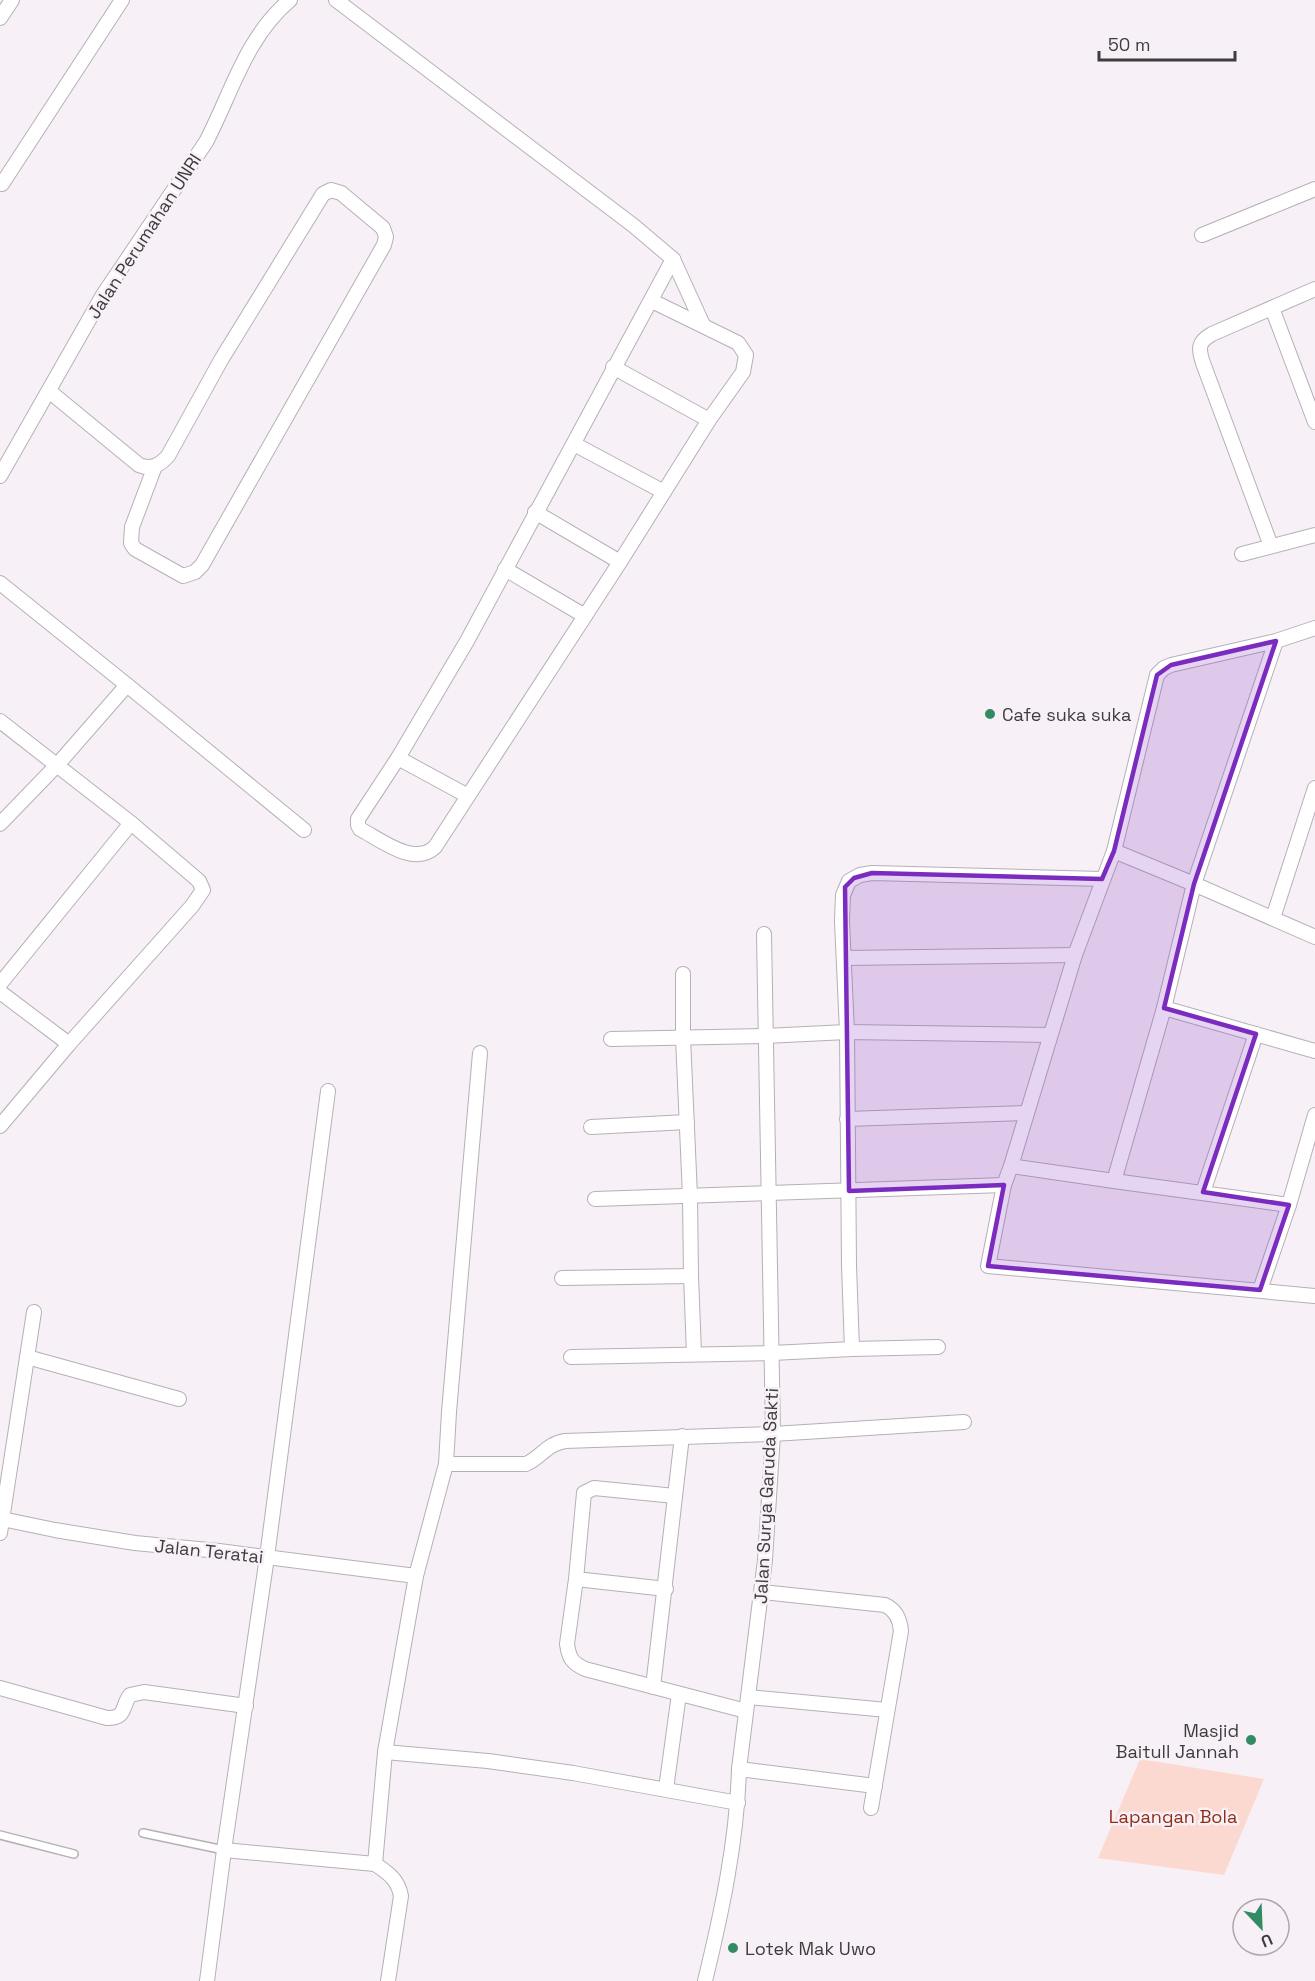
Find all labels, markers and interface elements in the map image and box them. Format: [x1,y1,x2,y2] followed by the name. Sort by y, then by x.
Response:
[1099,24,1236,62] scale bar
[1108,33,1150,56] text: 50 m
[82,149,206,323] street label: Jalan Perumahan UNRI
[1002,703,1131,726] place label: Cafe suka suka
[983,707,997,721] marker: Cafe suka suka
[749,1387,783,1605] street label: Jalan Surya Garuda Sakti
[153,1534,265,1568] street label: Jalan Teratai
[1116,1719,1239,1763] place label: Masjid Baitull Jannah
[1244,1733,1258,1747] marker: Masjid Baitull Jannah
[1109,1805,1237,1828] park label: Lapangan Bola
[1231,1897,1291,1957] north arrow
[1258,1929,1276,1952] text: U
[745,1937,876,1960] place label: Lotek Mak Uwo
[726,1941,740,1955] marker: Lotek Mak Uwo

